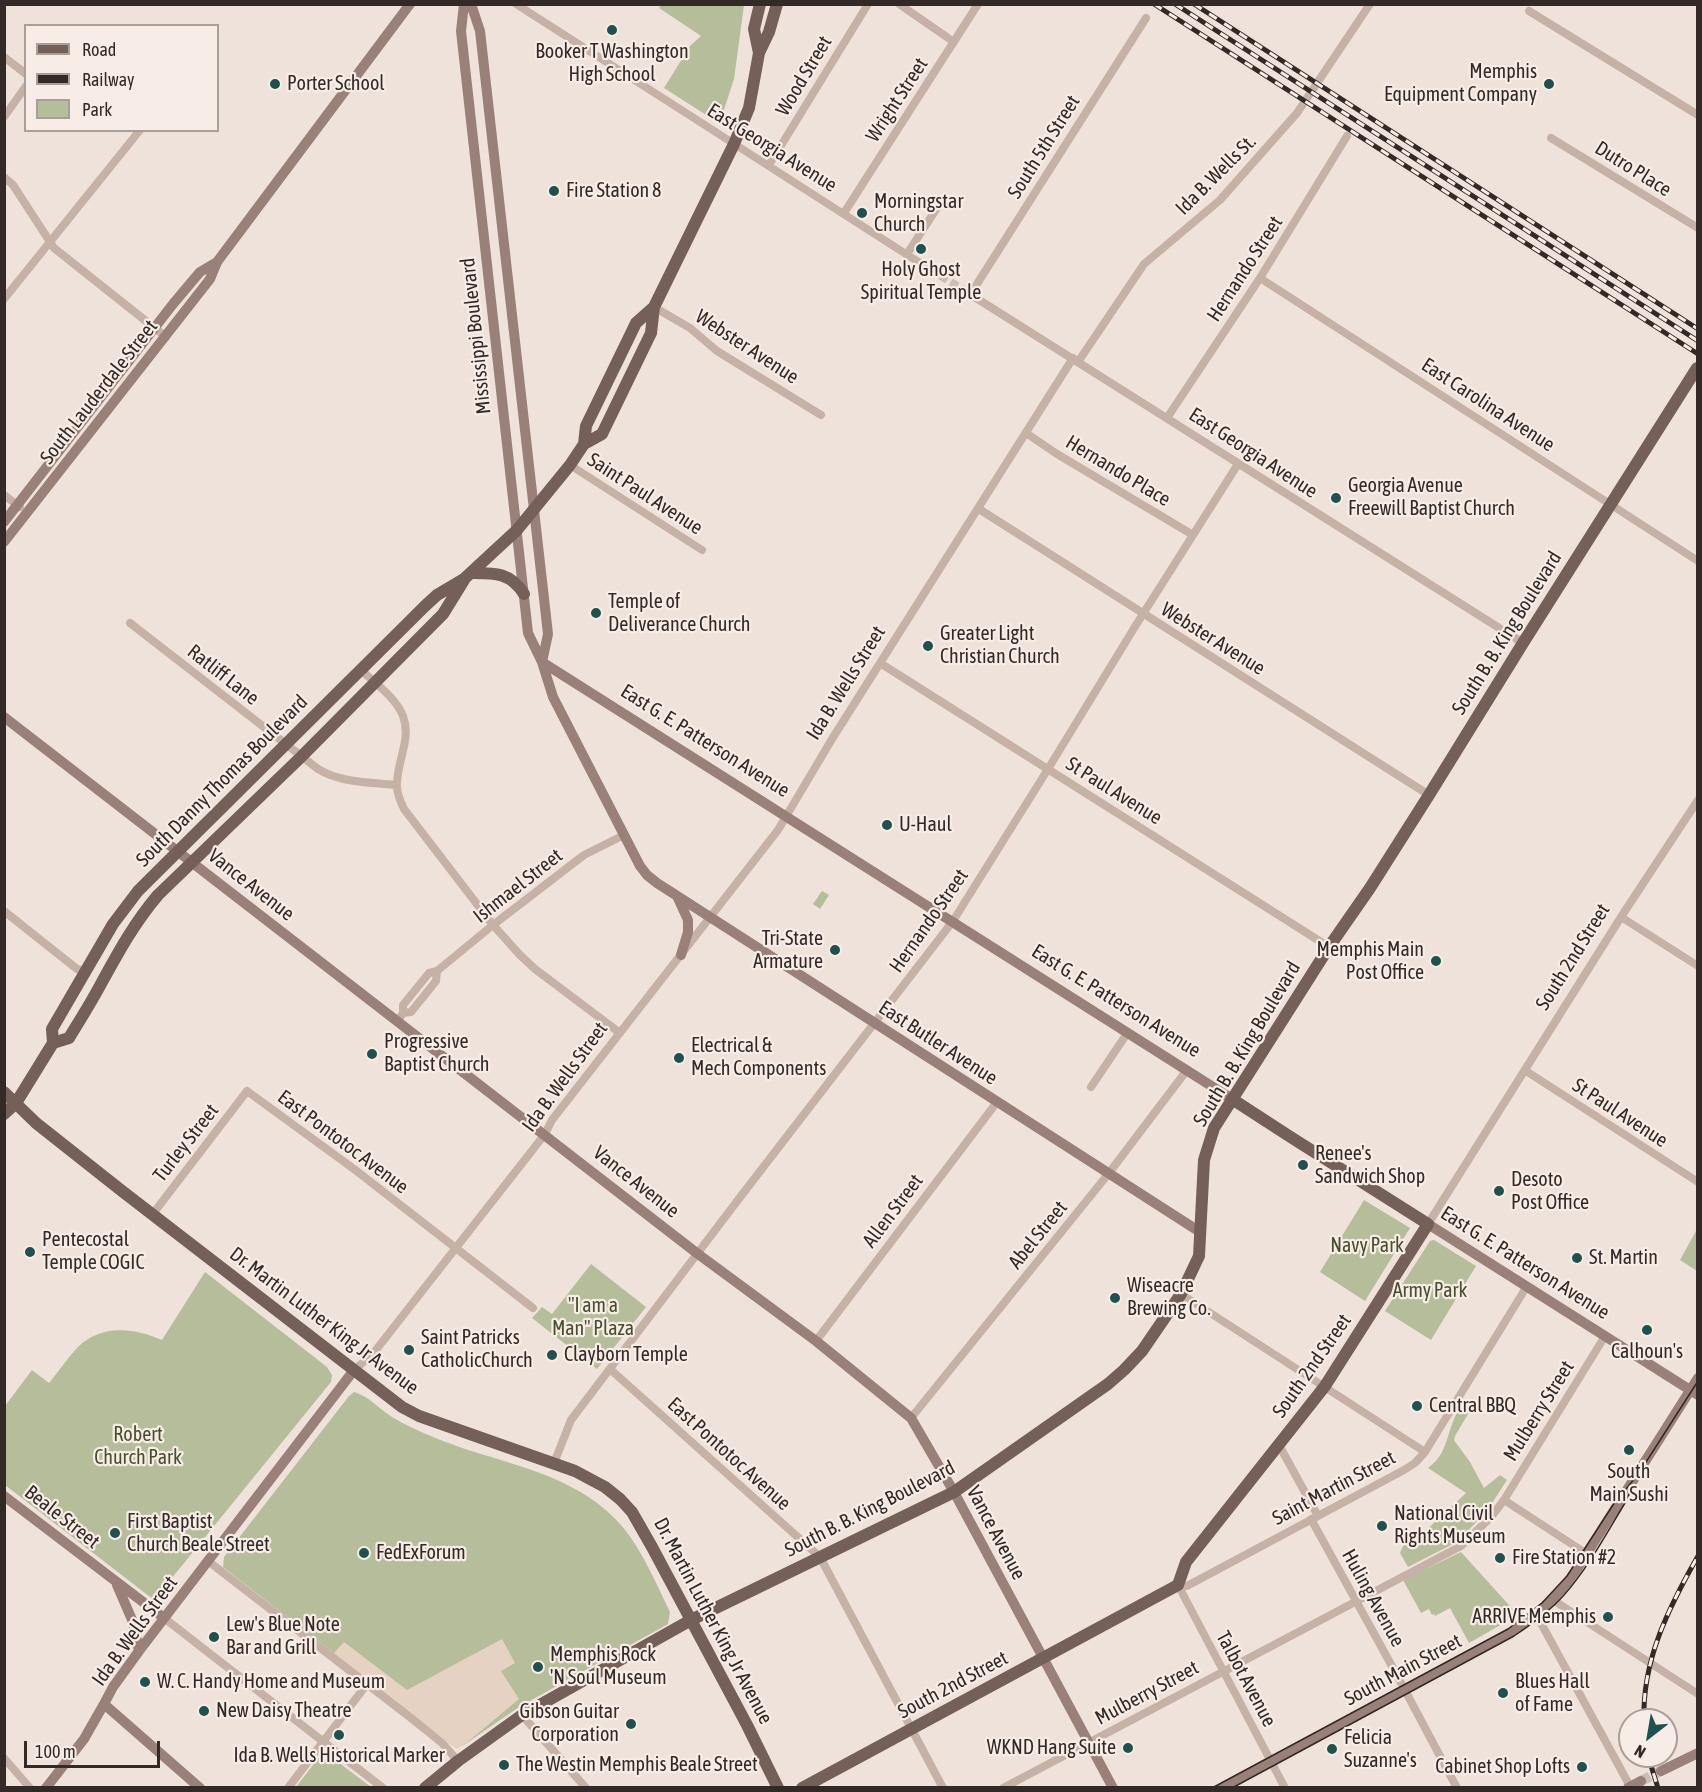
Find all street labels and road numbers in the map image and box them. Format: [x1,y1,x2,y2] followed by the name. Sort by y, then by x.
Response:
[771,32,837,120] street label: Wood Street
[861,53,933,147] street label: Wright Street
[1003,91,1085,203] street label: South 5th Street
[703,99,841,197] street label: East Georgia Avenue
[1171,130,1261,220] street label: Ida B. Wells St.
[1590,136,1676,202] street label: Dutro Place
[1202,212,1288,326] street label: Hernando Street
[456,257,496,415] street label: Mississippi Boulevard
[691,305,803,389] street label: Webster Avenue
[35,315,163,469] street label: South Lauderdale Street
[1417,353,1559,457] street label: East Carolina Avenue
[1184,403,1322,503] street label: East Georgia Avenue
[1061,430,1175,512] street label: Hernando Place
[583,448,707,540] street label: Saint Paul Avenue
[1447,547,1567,719] street label: South B. B. King Boulevard
[1157,598,1269,680] street label: Webster Avenue
[801,622,891,744] street label: Ida B. Wells Street
[182,640,264,710] street label: Ratliff Lane
[616,679,794,803] street label: East G. E. Patterson Avenue
[131,690,313,872] street label: South Danny Thomas Boulevard
[1062,752,1166,830] street label: St Paul Avenue
[203,844,299,926] street label: Vance Avenue
[469,844,567,928] street label: Ishmael Street
[885,865,973,977] street label: Hernando Street
[1531,899,1615,1015] street label: South 2nd Street
[1027,939,1205,1063] street label: East G. E. Patterson Avenue
[1188,957,1306,1131] street label: South B. B. King Boulevard
[874,996,1002,1090] street label: East Butler Avenue
[517,1017,613,1137] street label: Ida B. Wells Street
[1568,1073,1672,1153] street label: St Paul Avenue
[273,1085,413,1199] street label: East Pontotoc Avenue
[148,1099,224,1187] street label: Turley Street
[588,1141,684,1223] street label: Vance Avenue
[858,1170,928,1252] street label: Allen Street
[1003,1196,1073,1274] street label: Abel Street
[1436,1201,1614,1325] street label: East G. E. Patterson Avenue
[225,1242,423,1400] street label: Dr. Martin Luther King Jr Avenue
[1268,1310,1356,1422] street label: South 2nd Street
[1499,1356,1579,1466] street label: Mulberry Street
[662,1392,796,1516] street label: East Pontotoc Avenue
[1269,1446,1399,1530] street label: Saint Martin Street
[781,1456,959,1562] street label: South B. B. King Boulevard
[20,1480,104,1554] street label: Beale Street
[961,1482,1031,1584] street label: Vance Avenue
[648,1514,778,1728] street label: Dr. Martin Luther King Jr Avenue
[1336,1545,1410,1651] street label: Huling Avenue
[87,1571,183,1691] street label: Ida B. Wells Street
[1211,1627,1281,1731] street label: Talbot Avenue
[1340,1629,1466,1711] street label: South Main Street
[894,1646,1012,1724] street label: South 2nd Street
[1091,1656,1203,1730] street label: Mulberry Street

